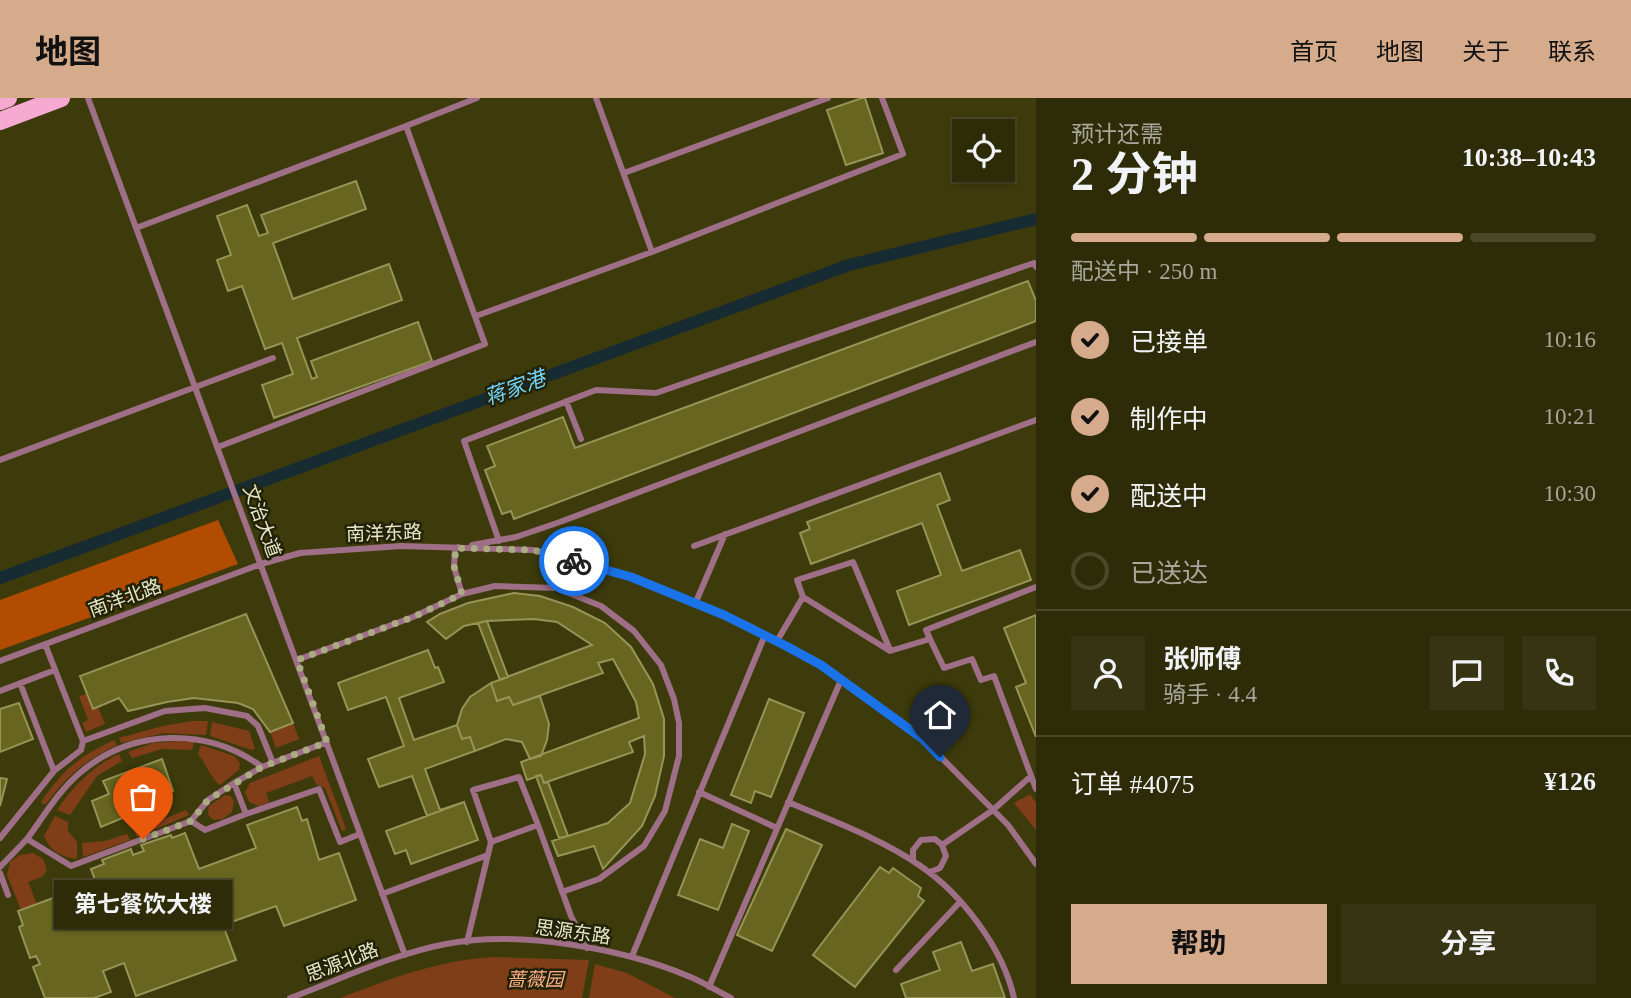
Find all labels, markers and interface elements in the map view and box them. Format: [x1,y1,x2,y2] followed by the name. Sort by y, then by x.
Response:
[35,34,101,70] text: 地图
[1290,39,1338,65] text: 首页
[1376,39,1424,65] text: 地图
[1462,39,1510,65] text: 关于
[1548,39,1596,65] text: 联系
[952,119,1015,182] map controls
[952,119,1015,182] button: locate
[1071,122,1163,147] text: 预计还需
[1462,143,1596,172] text: 10:38–10:43
[1071,149,1198,200] text: 2 分钟
[1071,259,1217,284] text: 配送中 · 250 m
[1071,321,1109,359] icon: check
[1544,327,1596,352] text: 10:16
[1130,328,1208,357] text: 已接单
[481,365,552,410] water label: 蒋家港
[1071,398,1109,436] icon: check
[1544,404,1596,429] text: 10:21
[1130,405,1208,434] text: 制作中
[1071,475,1109,513] icon: check
[1544,481,1596,506] text: 10:30
[239,482,285,560] street label: 文治大道
[1130,482,1208,511] text: 配送中
[346,521,422,545] street label: 南洋东路
[539,526,609,596] courier
[555,542,593,580] icon: bike
[1130,559,1208,588] text: 已送达
[86,575,164,621] street label: 南洋北路
[1071,636,1145,710] button: person
[1430,636,1504,710] button: chat
[1522,636,1596,710] button: phone
[1163,645,1241,674] text: 张师傅
[1163,682,1257,707] text: 骑手 · 4.4
[910,685,970,757] pin
[921,696,959,734] icon: home
[113,767,173,839] pin
[1544,767,1596,796] text: ¥126
[1071,770,1195,799] text: 订单 #4075
[124,778,162,816] icon: bag
[54,881,232,930] callout: 第七餐饮大楼
[74,892,212,917] text: 第七餐饮大楼
[1071,904,1327,984] button: 帮助
[1341,904,1596,984] button: 分享
[534,916,612,948] street label: 思源东路
[303,939,381,985] street label: 思源北路
[506,969,566,990] park label: 蔷薇园

